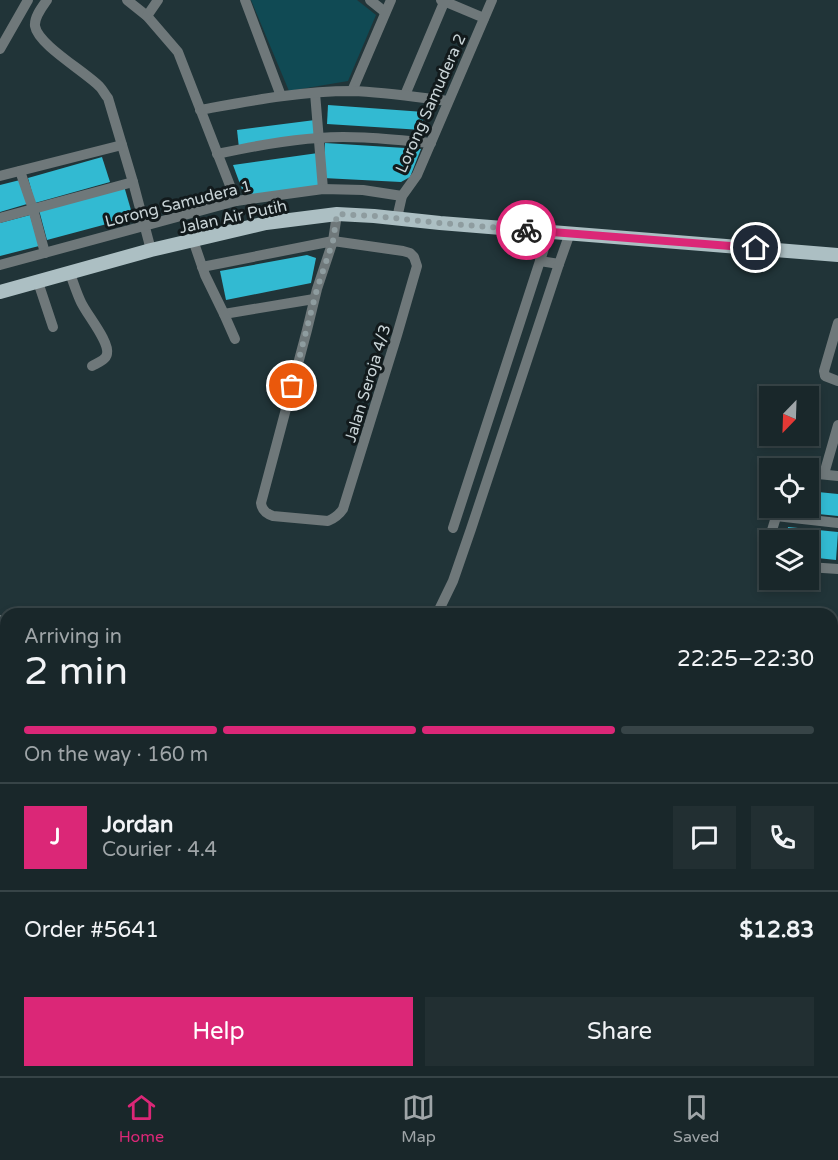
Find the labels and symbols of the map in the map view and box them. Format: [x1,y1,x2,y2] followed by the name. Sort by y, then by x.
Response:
[391,31,471,176] street label: Lorong Samudera 2
[103,176,254,232] street label: Lorong Samudera 1
[177,196,289,238] street label: Jalan Air Putih
[496,200,556,260] courier
[730,222,781,273] pin
[341,322,395,445] street label: Jalan Seroja 4/3
[266,360,317,411] pin
[759,386,819,446] north arrow

